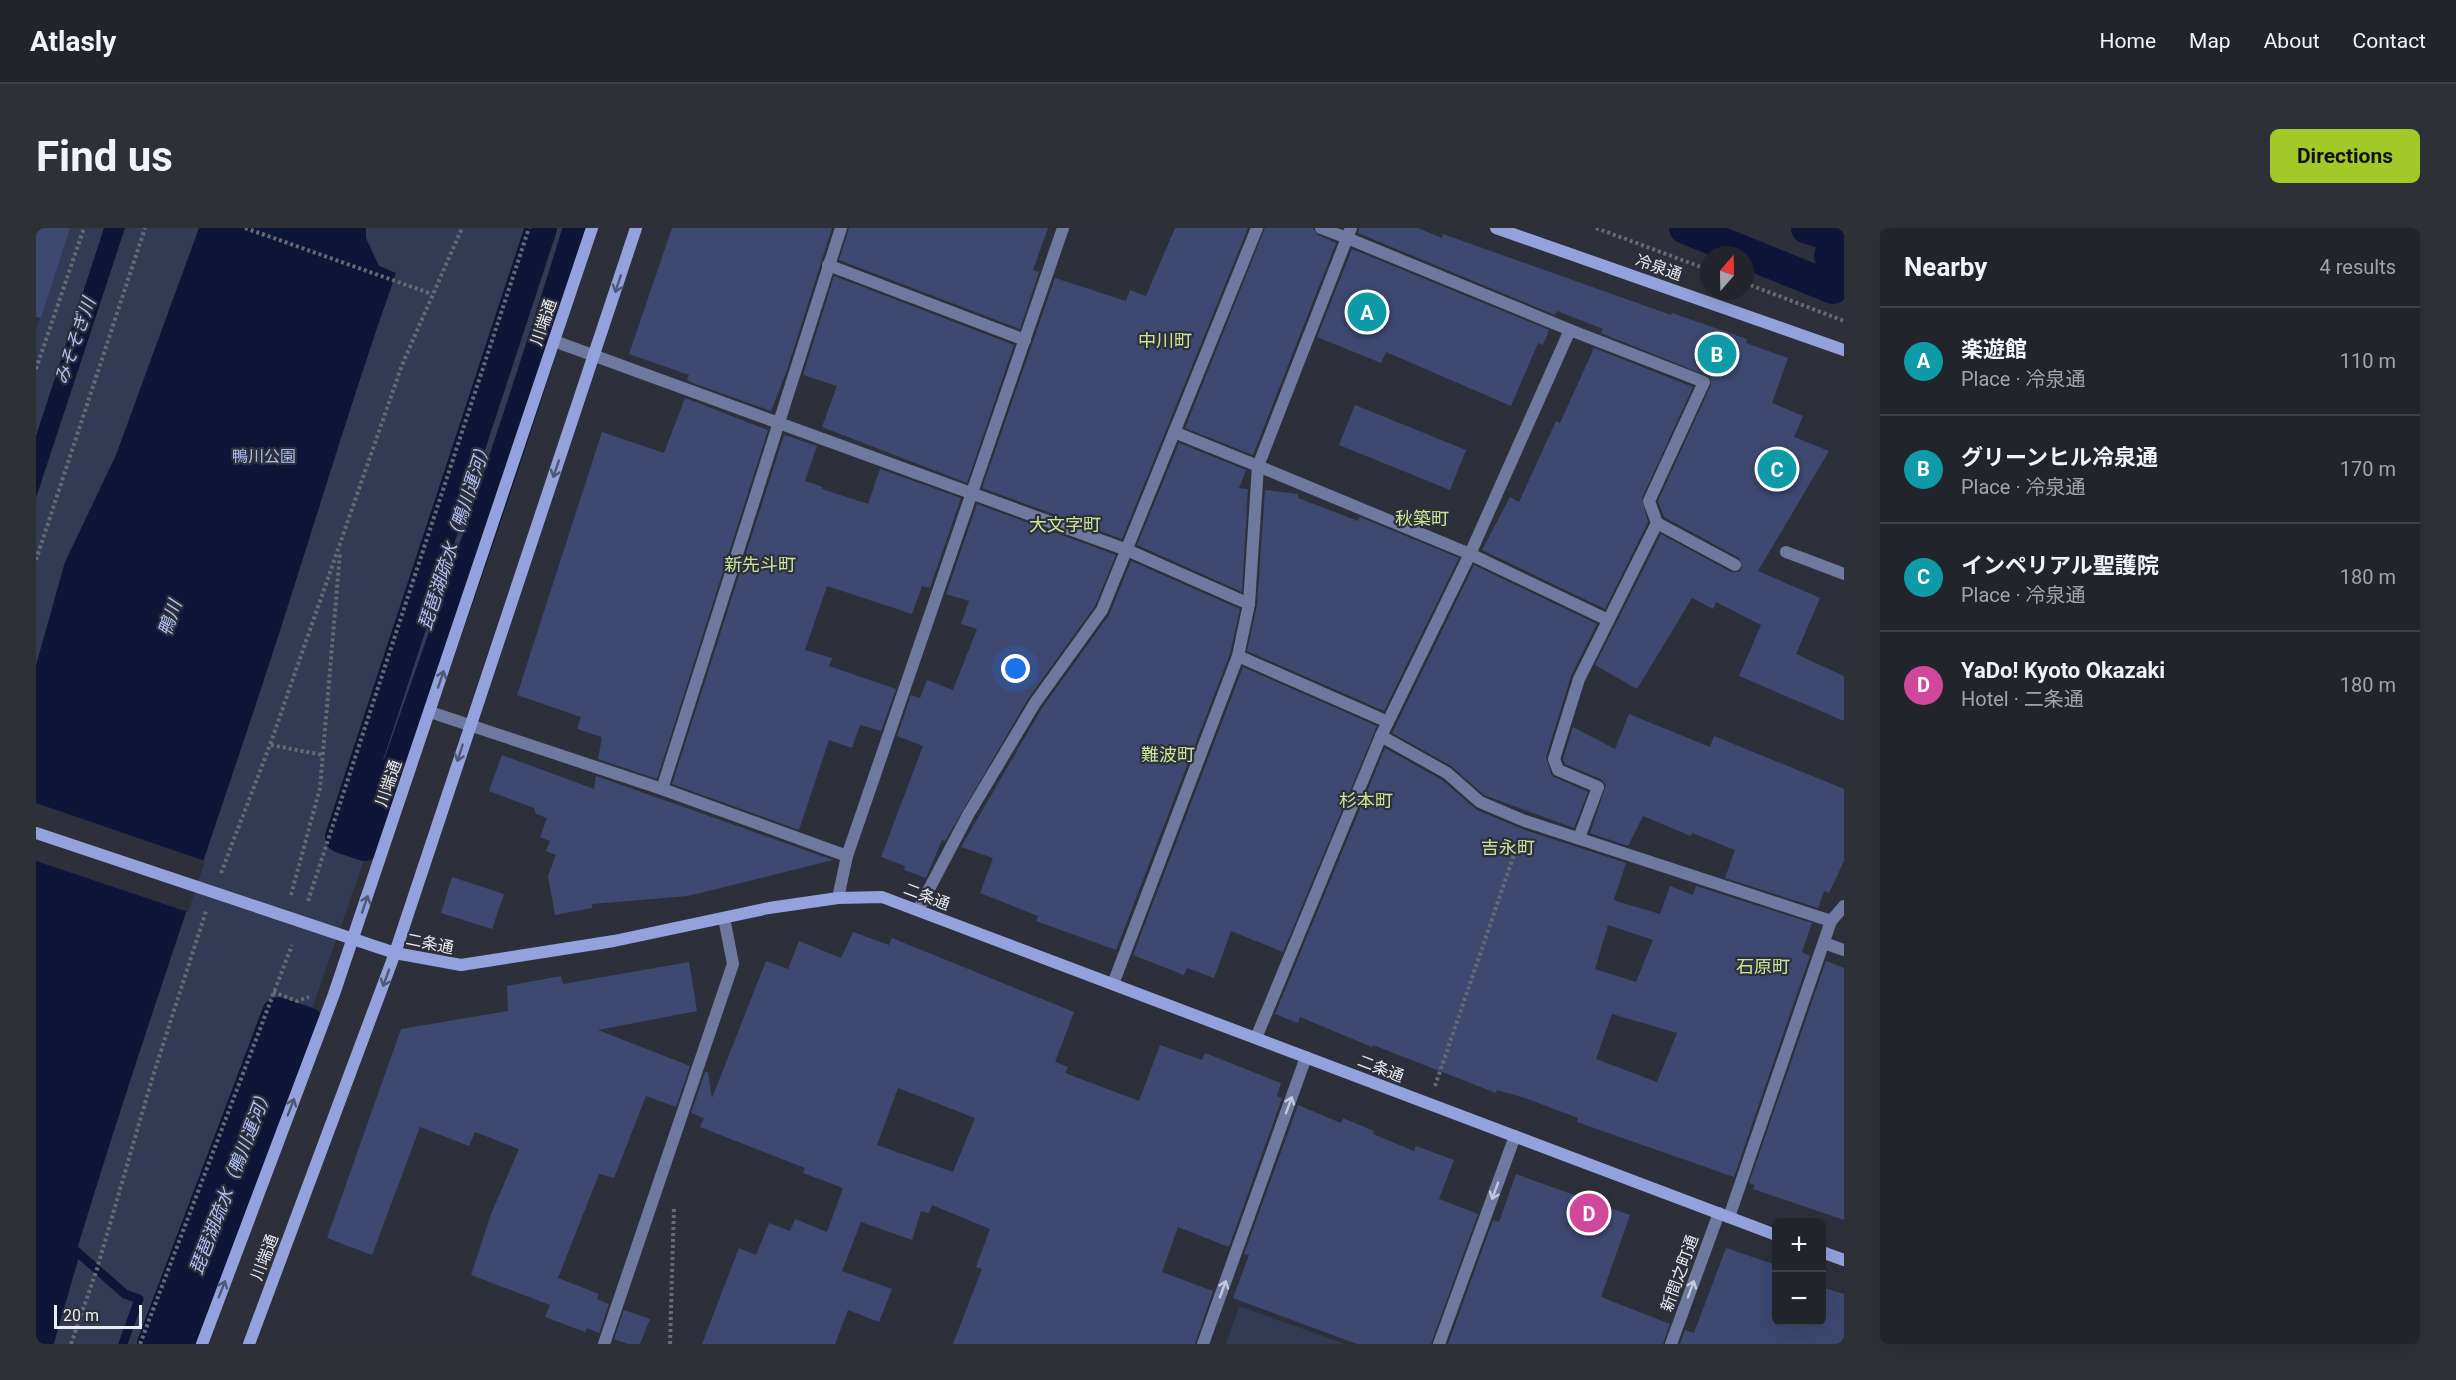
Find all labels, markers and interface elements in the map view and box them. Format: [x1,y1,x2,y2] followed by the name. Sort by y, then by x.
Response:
[30,25,116,58] text: Atlasly
[2100,29,2156,53] text: Home
[2189,29,2231,53] text: Map
[2264,29,2320,53] text: About
[2353,29,2426,53] text: Contact
[2270,129,2420,183] button: Directions
[36,132,173,181] text: Find us
[1700,246,1754,300] north arrow
[1633,251,1685,284] street label: 冷泉通
[1904,252,1987,282] text: Nearby
[2320,255,2396,279] text: 4 results
[611,274,622,293] one-way arrow
[1348,290,1386,334] pin: A
[50,293,100,387] water label: みそそぎ川
[527,296,560,348] street label: 川端通
[1138,330,1192,351] district label: 中川町
[1698,332,1736,376] pin: B
[1961,337,2027,362] text: 楽遊館
[1917,349,1930,373] text: A
[2340,349,2396,373] text: 110 m
[1961,367,2086,391] text: Place · 冷泉通
[414,437,495,632] water label: 琵琶湖疏水（鴨川運河）
[1961,445,2158,470] text: グリーンヒル冷泉通
[1758,446,1796,492] pin: C
[232,447,296,466] park label: 鴨川公園
[1917,457,1930,481] text: B
[2340,457,2396,481] text: 170 m
[550,459,561,478] one-way arrow
[1961,475,2086,499] text: Place · 冷泉通
[1395,508,1449,529] district label: 秋築町
[1029,514,1101,535] district label: 大文字町
[1961,553,2159,578] text: インペリアル聖護院
[724,554,796,575] district label: 新先斗町
[1917,565,1930,589] text: C
[2340,565,2396,589] text: 180 m
[1961,583,2086,607] text: Place · 冷泉通
[154,596,186,638] water label: 鴨川
[1001,654,1030,683] your location
[1961,658,2165,683] text: YaDo! Kyoto Okazaki
[436,670,447,689] one-way arrow
[1917,673,1930,697] text: D
[2340,673,2396,697] text: 180 m
[1961,687,2084,711] text: Hotel · 二条通
[454,743,465,762] one-way arrow
[1141,744,1195,765] district label: 難波町
[372,757,405,809] street label: 川端通
[1339,790,1393,811] district label: 杉本町
[1481,837,1535,858] district label: 吉永町
[901,879,953,914] street label: 二条通
[360,895,371,914] one-way arrow
[405,930,455,957] street label: 二条通
[1736,956,1790,977] district label: 石原町
[380,968,391,987] one-way arrow
[1355,1051,1407,1086] street label: 二条通
[185,1085,276,1277] water label: 琵琶湖疏水（鴨川運河）
[1284,1096,1295,1115] one-way arrow
[287,1098,298,1117] one-way arrow
[1489,1181,1500,1200] one-way arrow
[1570,1190,1608,1236] pin: D
[1772,1218,1826,1326] map controls
[1772,1218,1826,1272] button: +
[247,1231,282,1283] street label: 川端通
[1657,1232,1702,1314] street label: 新間之町通
[1772,1272,1826,1326] button: −
[218,1280,229,1299] one-way arrow
[1218,1280,1229,1299] one-way arrow
[1686,1280,1697,1299] one-way arrow
[54,1302,142,1330] scale bar
[63,1306,99,1325] text: 20 m

